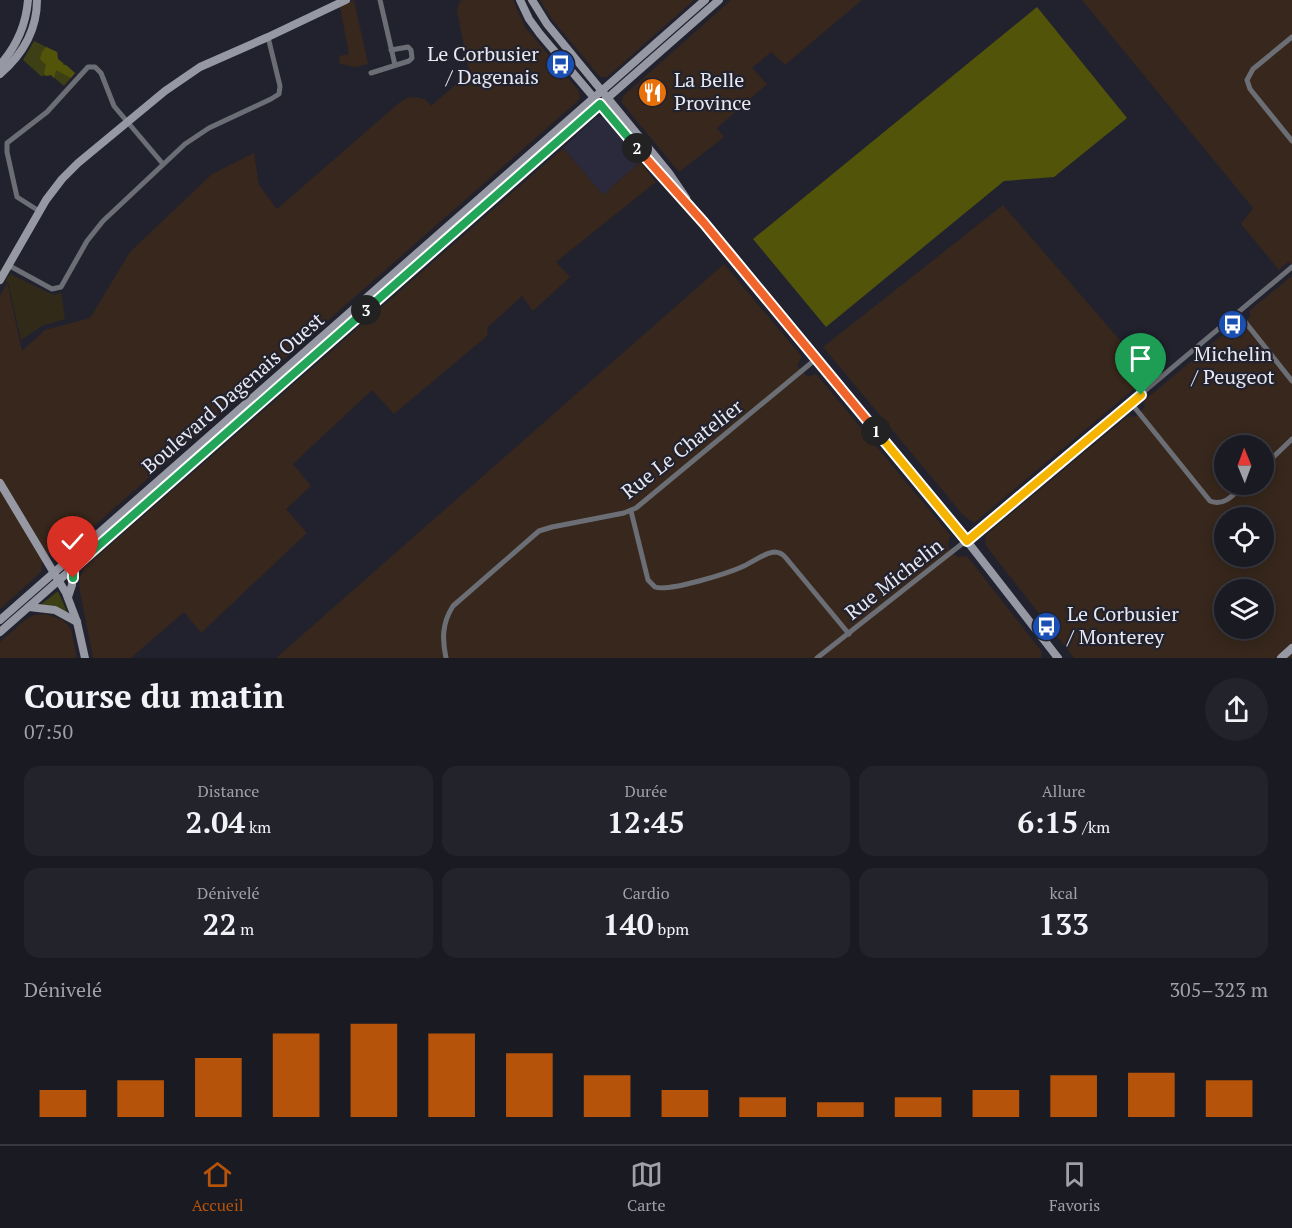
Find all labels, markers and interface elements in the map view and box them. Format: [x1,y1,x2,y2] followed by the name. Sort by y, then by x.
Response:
[427,40,539,90] place label: Le Corbusier / Dagenais
[544,49,576,81] bus stop icon: Le Corbusier / Dagenais
[674,66,751,116] place label: La Belle Province
[637,76,669,108] restaurant icon: La Belle Province
[622,133,652,163] pin: 2
[632,137,642,159] text: 2
[351,295,381,325] pin: 3
[361,299,371,321] text: 3
[136,306,330,479] street label: Boulevard Dagenais Ouest
[1217,308,1249,340] bus stop icon: Michelin / Peugeot
[1115,333,1166,395] pin
[1190,340,1275,390] place label: Michelin / Peugeot
[1124,342,1157,375] icon: arrive
[615,393,748,505] street label: Rue Le Chatelier
[861,416,891,446] pin: 1
[871,420,881,442] text: 1
[1214,435,1274,495] north arrow
[1214,435,1274,639] map controls
[1214,507,1274,567] button: locate
[47,516,98,578] pin
[56,525,89,558] icon: check
[839,532,948,625] street label: Rue Michelin
[1214,579,1274,639] button: layers
[1066,600,1179,650] place label: Le Corbusier / Monterey
[1030,610,1062,642] bus stop icon: Le Corbusier / Monterey
[24,674,284,717] text: Course du matin
[1205,678,1268,741] button: share
[24,718,73,745] text: 07:50
[197,780,259,802] text: Distance
[625,780,667,802] text: Durée
[1042,780,1086,802] text: Allure
[185,802,245,842] text: 2.04
[607,802,685,842] text: 12:45
[1017,802,1078,842] text: 6:15
[245,816,271,838] text: km
[1078,816,1110,838] text: /km
[197,882,260,904] text: Dénivelé
[622,882,670,904] text: Cardio
[1049,882,1078,904] text: kcal
[203,904,236,944] text: 22
[603,904,654,944] text: 140
[1038,904,1089,944] text: 133
[236,918,254,940] text: m
[654,918,689,940] text: bpm
[24,976,102,1003] text: Dénivelé
[1169,976,1268,1003] text: 305–323 m
[192,1158,244,1216] tab: Accueil
[627,1158,665,1216] tab: Carte
[1049,1158,1100,1216] tab: Favoris

